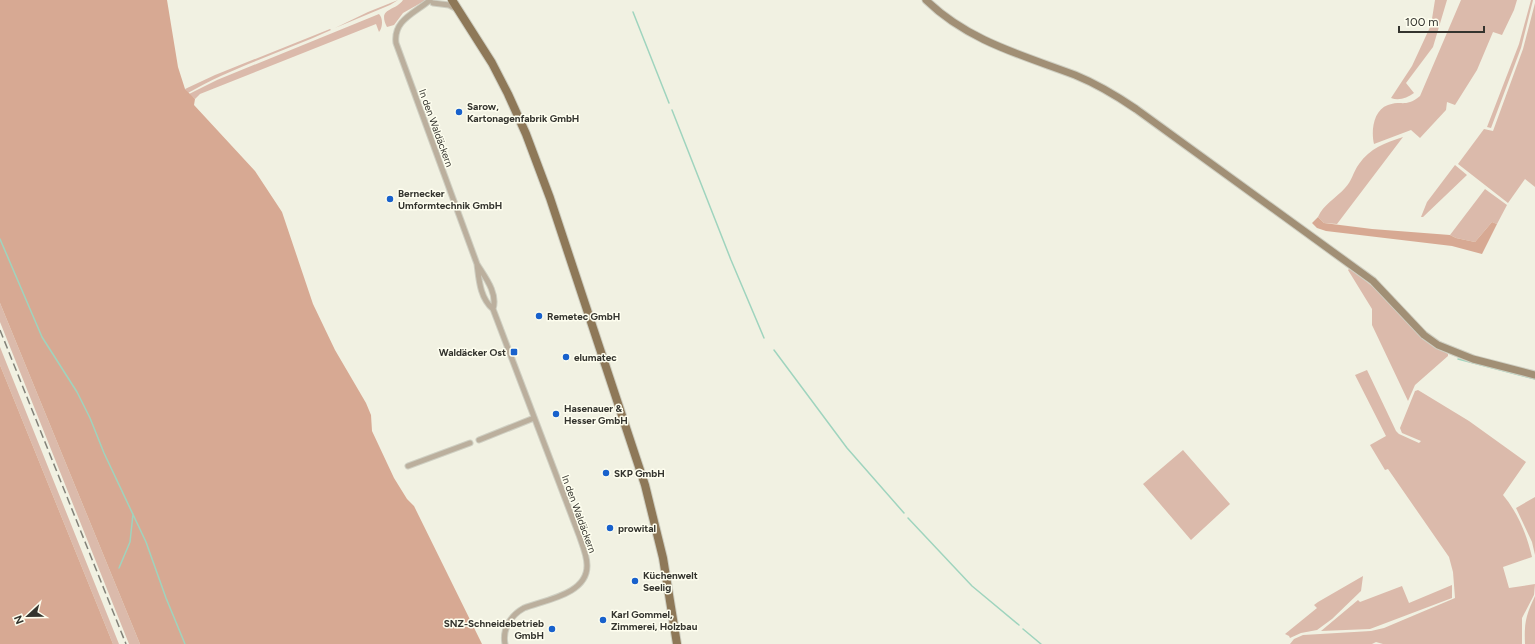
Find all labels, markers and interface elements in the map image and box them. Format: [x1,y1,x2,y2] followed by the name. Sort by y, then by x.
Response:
[1399,8,1484,34] scale bar
[1405,15,1439,29] text: 100 m
[416,87,456,169] street label: In den Waldäckern
[467,100,579,125] place label: Sarow, Kartonagenfabrik GmbH
[454,107,464,117] marker: Sarow, Kartonagenfabrik GmbH
[398,187,502,212] place label: Bernecker Umformtechnik GmbH
[385,194,395,204] marker: Bernecker Umformtechnik GmbH
[547,310,620,323] place label: Remetec GmbH
[534,311,544,321] marker: Remetec GmbH
[439,346,506,359] place label: Waldäcker Ost
[509,347,519,357] marker: Waldäcker Ost
[574,351,617,364] place label: elumatec
[561,352,571,362] marker: elumatec
[564,402,628,427] place label: Hasenauer & Hesser GmbH
[551,409,561,419] marker: Hasenauer & Hesser GmbH
[614,467,665,480] place label: SKP GmbH
[601,468,611,478] marker: SKP GmbH
[559,473,599,555] street label: In den Waldäckern
[618,522,656,535] place label: prowital
[605,523,615,533] marker: prowital
[643,569,698,594] place label: Küchenwelt Seelig
[630,576,640,586] marker: Küchenwelt Seelig
[8,596,48,636] north arrow
[611,608,698,633] place label: Karl Gommel, Zimmerei, Holzbau
[12,613,27,626] text: N
[598,615,608,625] marker: Karl Gommel, Zimmerei, Holzbau
[444,617,544,642] place label: SNZ-Schneidebetrieb GmbH
[547,624,557,634] marker: SNZ-Schneidebetrieb GmbH

